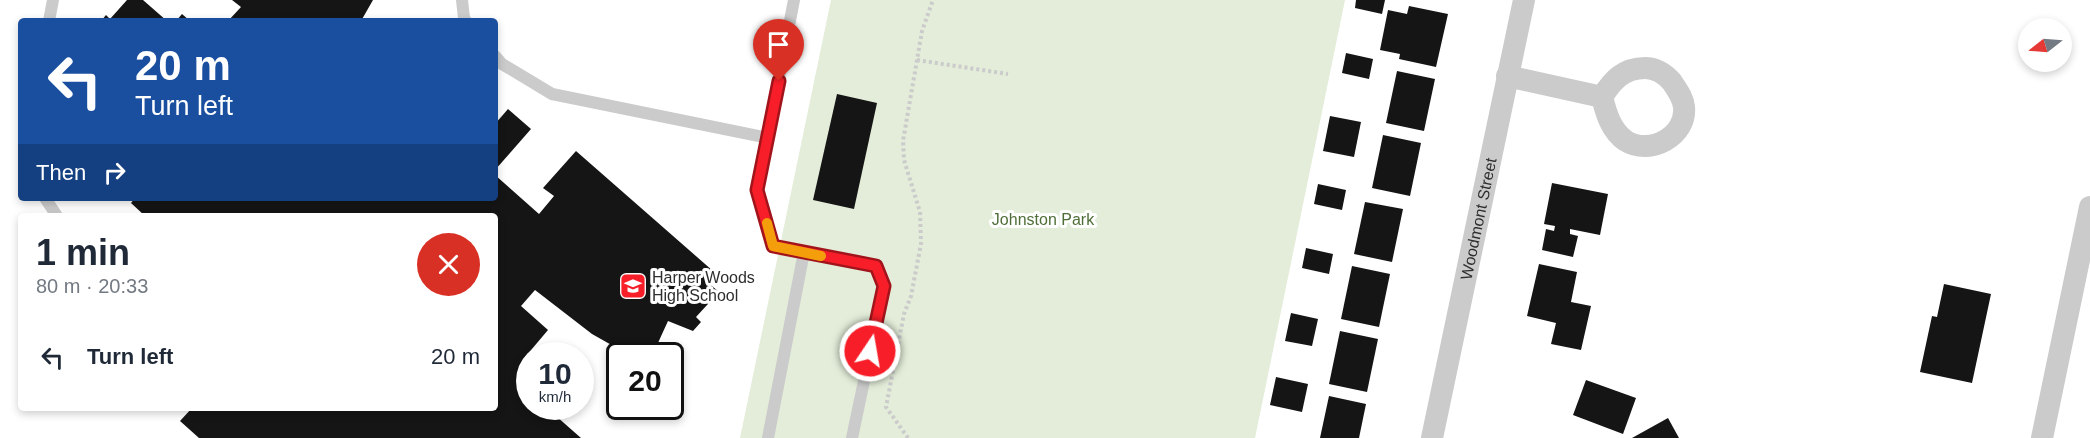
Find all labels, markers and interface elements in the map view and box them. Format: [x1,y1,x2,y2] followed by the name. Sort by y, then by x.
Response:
[2018,18,2072,72] north arrow
[2018,18,2072,72] map controls
[753,19,804,81] pin
[762,28,795,61] icon: arrive
[36,42,114,120] icon: left
[135,42,231,89] text: 20 m
[135,91,233,121] text: Turn left
[98,156,131,189] icon: right
[1457,156,1500,281] street label: Woodmont Street
[36,160,86,185] text: Then
[992,211,1095,228] park label: Johnston Park
[36,232,130,273] text: 1 min
[417,233,480,296] button: close
[652,269,755,304] place label: Harper Woods High School
[618,271,648,301] school or university icon: Harper Woods High School
[36,275,148,297] text: 80 m · 20:33
[838,319,902,383] position arrow
[36,341,69,374] icon: left
[606,342,684,420] speed limit sign: 20
[87,344,173,369] text: Turn left
[431,344,480,369] text: 20 m
[538,357,572,390] text: 10
[539,388,571,405] text: km/h

